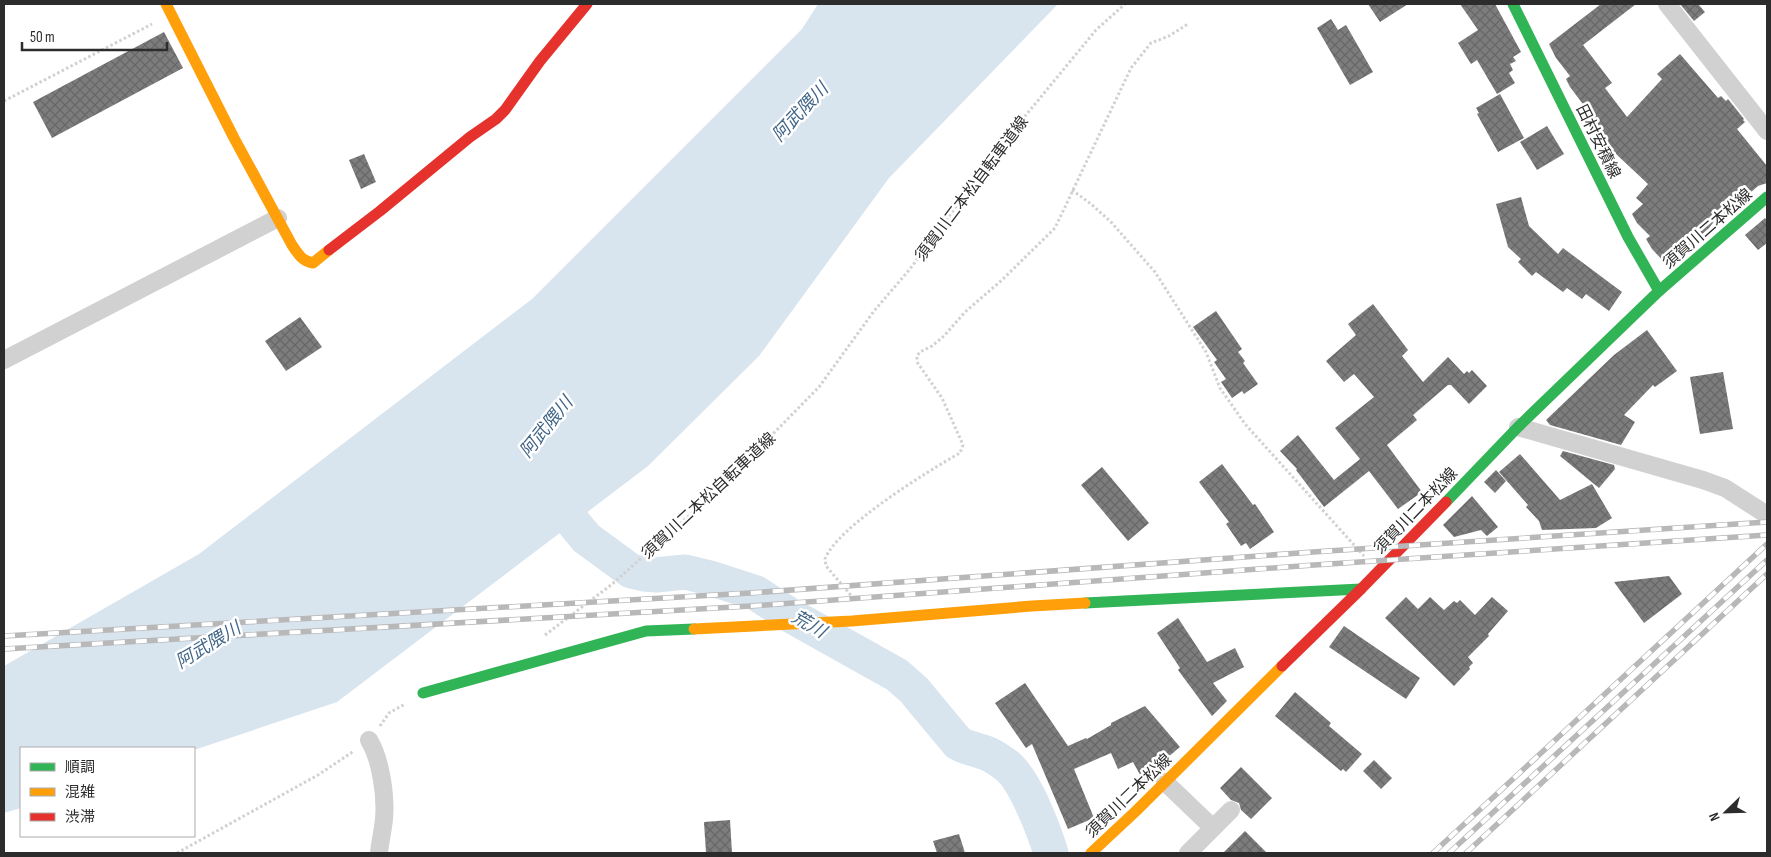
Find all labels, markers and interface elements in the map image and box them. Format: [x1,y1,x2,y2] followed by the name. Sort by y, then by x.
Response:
[22,20,168,52] scale bar
[30,28,55,47] text: 50 m
[768,77,834,146] water label: 阿武隈川
[1572,102,1624,182] street label: 田村安積線
[912,113,1033,265] street label: 須賀川二本松自転車道線
[1659,185,1756,273] street label: 須賀川二本松線
[516,391,578,462] water label: 阿武隈川
[638,429,780,563] street label: 須賀川二本松自転車道線
[1370,464,1462,558] street label: 須賀川二本松線
[788,606,831,644] water label: 荒川
[172,617,246,673] water label: 阿武隈川
[20,747,195,837] legend
[1082,750,1176,842] street label: 須賀川二本松線
[65,758,95,777] text: 順調
[65,783,95,802] text: 混雑
[1701,787,1751,837] north arrow
[65,808,95,827] text: 渋滞
[1705,810,1724,824] text: N

